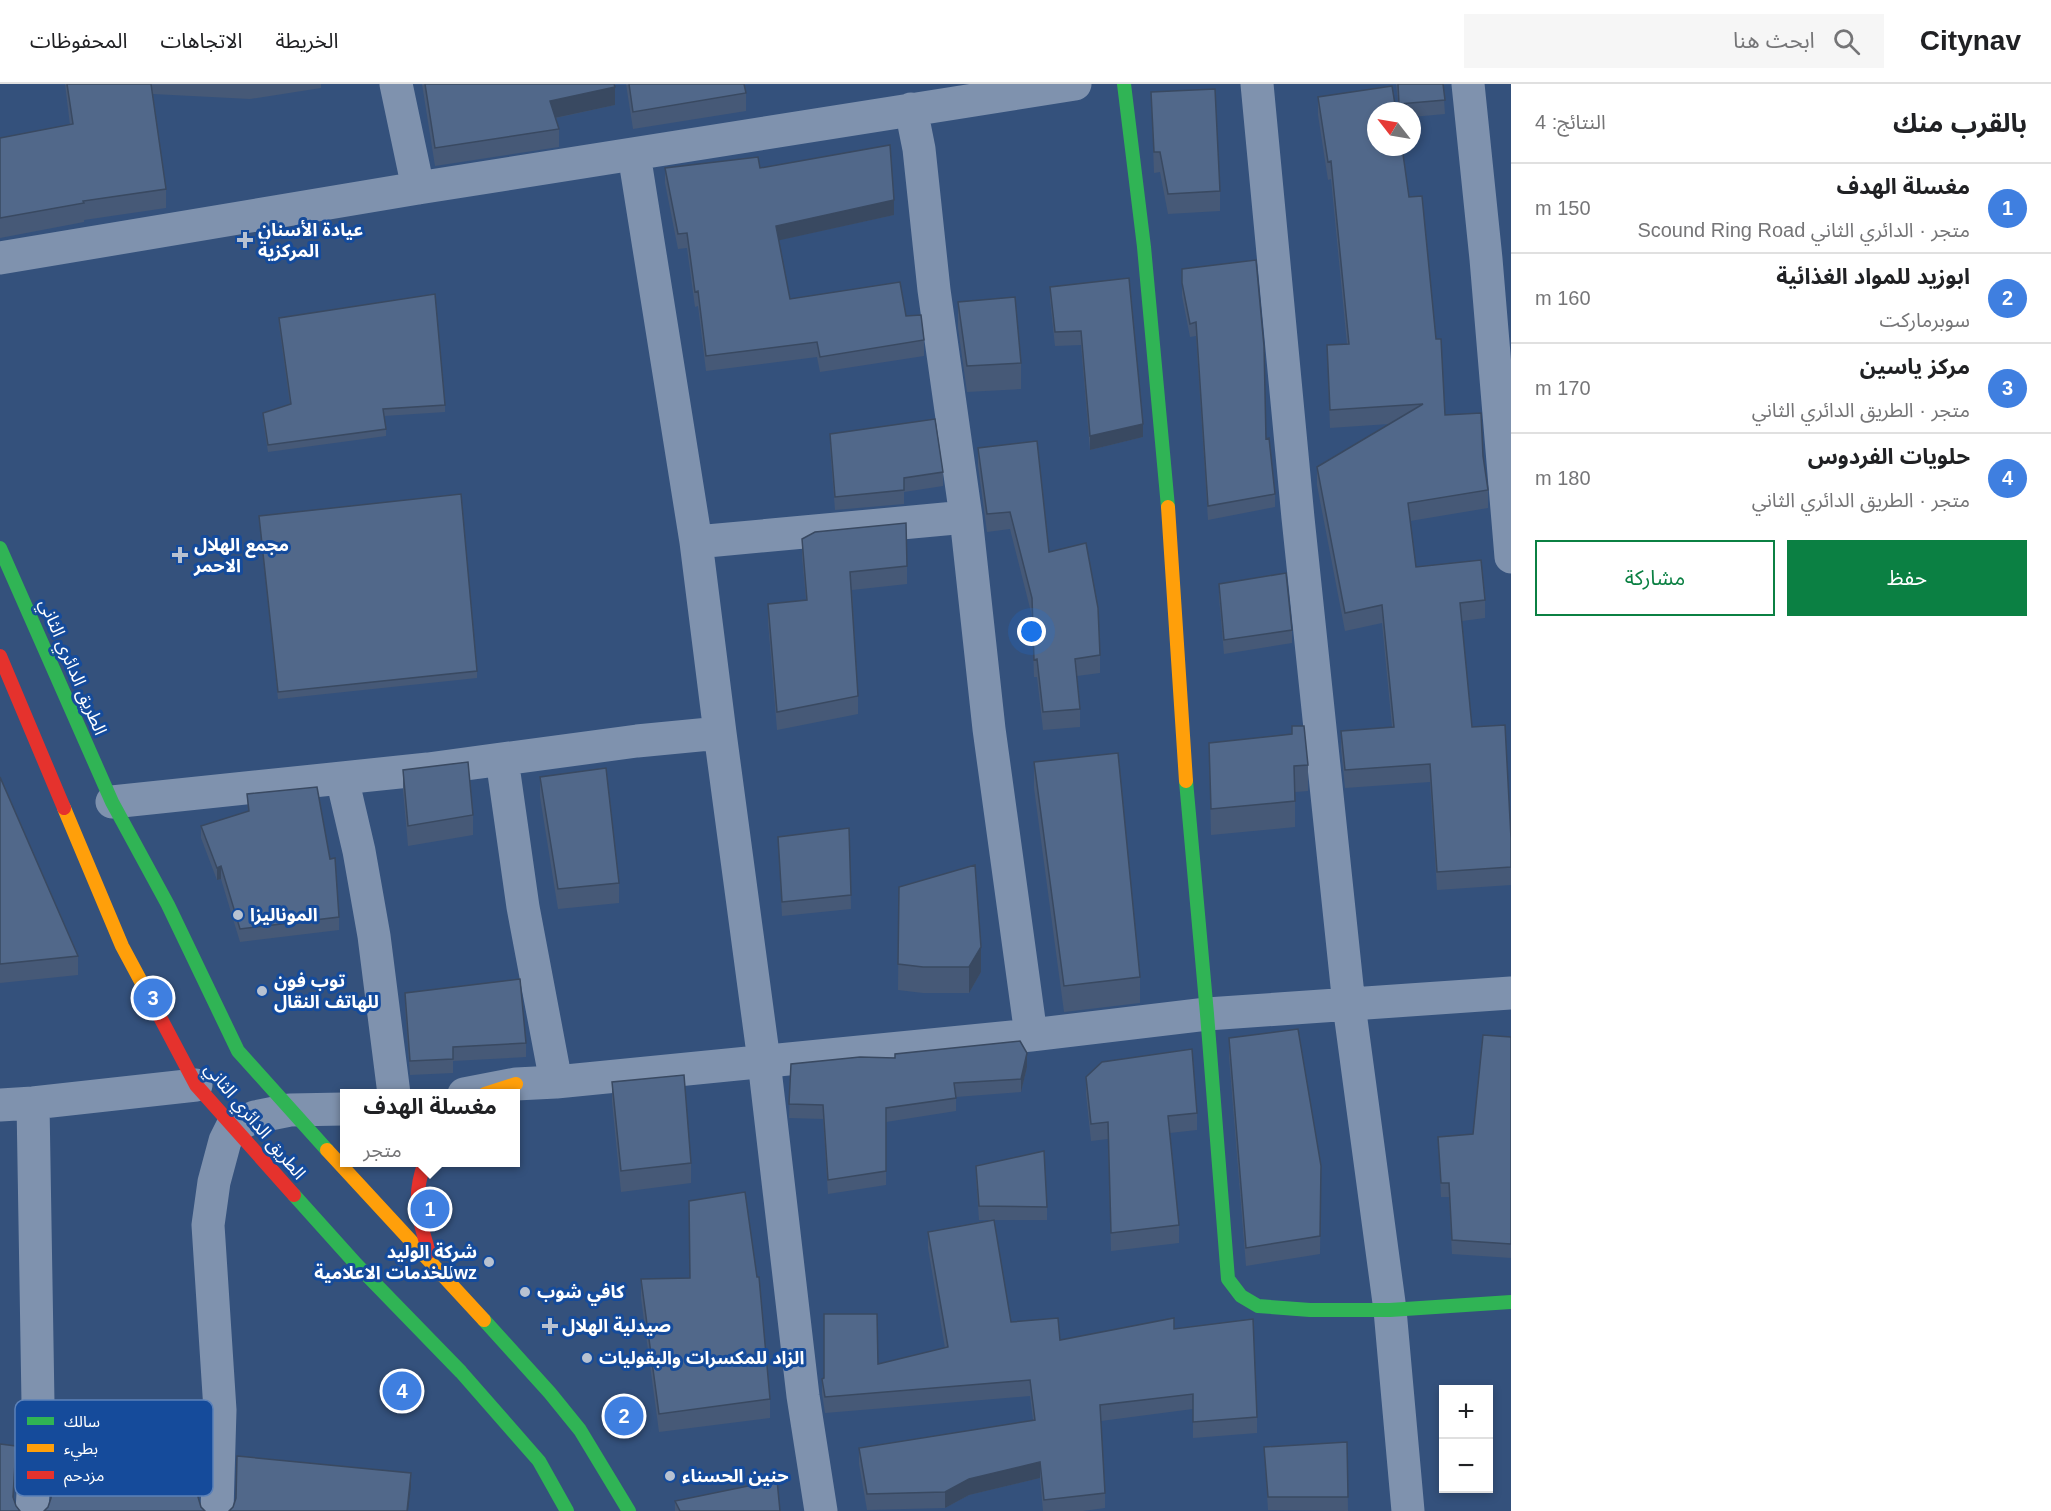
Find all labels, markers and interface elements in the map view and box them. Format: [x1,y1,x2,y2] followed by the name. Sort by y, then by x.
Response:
[1464,14,1884,68] search box
[1830,25,1863,58] icon: search
[1920,25,2021,56] text: Citynav
[1733,28,1815,53] text: ابحث هنا
[30,29,127,52] text: المحفوظات
[160,29,242,52] text: الاتجاهات
[275,29,338,52] text: الخريطة
[1367,102,1421,156] north arrow
[1893,108,2027,138] text: بالقرب منك
[1535,111,1606,133] text: النتائج: 4
[1837,174,1970,199] text: مغسلة الهدف
[1535,197,1591,219] text: 150 m
[2002,197,2013,219] text: 1
[258,219,363,262] place label: عيادة الأسنان المركزية
[1637,219,1970,241] text: متجر · الدائري الثاني Scound Ring Road
[236,231,254,249] marker: عيادة الأسنان المركزية
[1776,264,1970,289] text: ابوزيد للمواد الغذائية
[1535,287,1591,309] text: 160 m
[2002,287,2013,309] text: 2
[1879,309,1970,331] text: سوبرماركت
[1860,354,1970,379] text: مركز ياسين
[1535,377,1591,399] text: 170 m
[2002,377,2013,399] text: 3
[1752,399,1970,421] text: متجر · الطريق الدائري الثاني
[1808,444,1970,469] text: حلويات الفردوس
[1535,467,1591,489] text: 180 m
[2002,467,2013,489] text: 4
[1752,489,1970,511] text: متجر · الطريق الدائري الثاني
[193,535,289,577] place label: مجمع الهلال الاحمر
[1535,540,1775,616] button: مشاركة
[1787,540,2027,616] button: حفظ
[171,546,189,564] marker: مجمع الهلال الاحمر
[32,596,111,739] street label: الطريق الدائري الثاني
[1017,617,1046,646] your location
[250,905,318,926] place label: الموناليزا
[231,908,245,922] marker: الموناليزا
[274,971,379,1013] place label: توب فون للهاتف النقال
[134,976,172,1020] pin: 3
[255,984,269,998] marker: توب فون للهاتف النقال
[198,1059,310,1185] street label: الطريق الدائري الثاني
[340,1089,520,1167] popup
[363,1094,497,1119] text: مغسلة الهدف
[363,1139,402,1161] text: متجر
[410,1186,450,1232] pin: 1
[314,1242,477,1283] place label: شركة الوليد للخدمات الاعلاميةwz
[482,1255,496,1269] marker: شركة الوليد للخدمات الاعلاميةwz
[537,1282,625,1306] place label: كافي شوب
[518,1285,532,1299] marker: كافي شوب
[562,1316,671,1337] place label: صيدلية الهلال
[543,1319,557,1333] marker: صيدلية الهلال
[599,1348,804,1369] place label: الزاد للمكسرات والبقوليات
[580,1351,594,1365] marker: الزاد للمكسرات والبقوليات
[382,1368,422,1414] pin: 4
[1439,1385,1493,1493] map controls
[1439,1385,1493,1439] button: +
[604,1394,644,1438] pin: 2
[15,1400,213,1496] legend
[64,1413,100,1430] text: سالك
[1439,1439,1493,1493] button: −
[64,1440,98,1461] text: بطيء
[682,1466,789,1486] place label: حنين الحسناء
[64,1467,104,1488] text: مزدحم
[663,1469,677,1483] marker: حنين الحسناء

